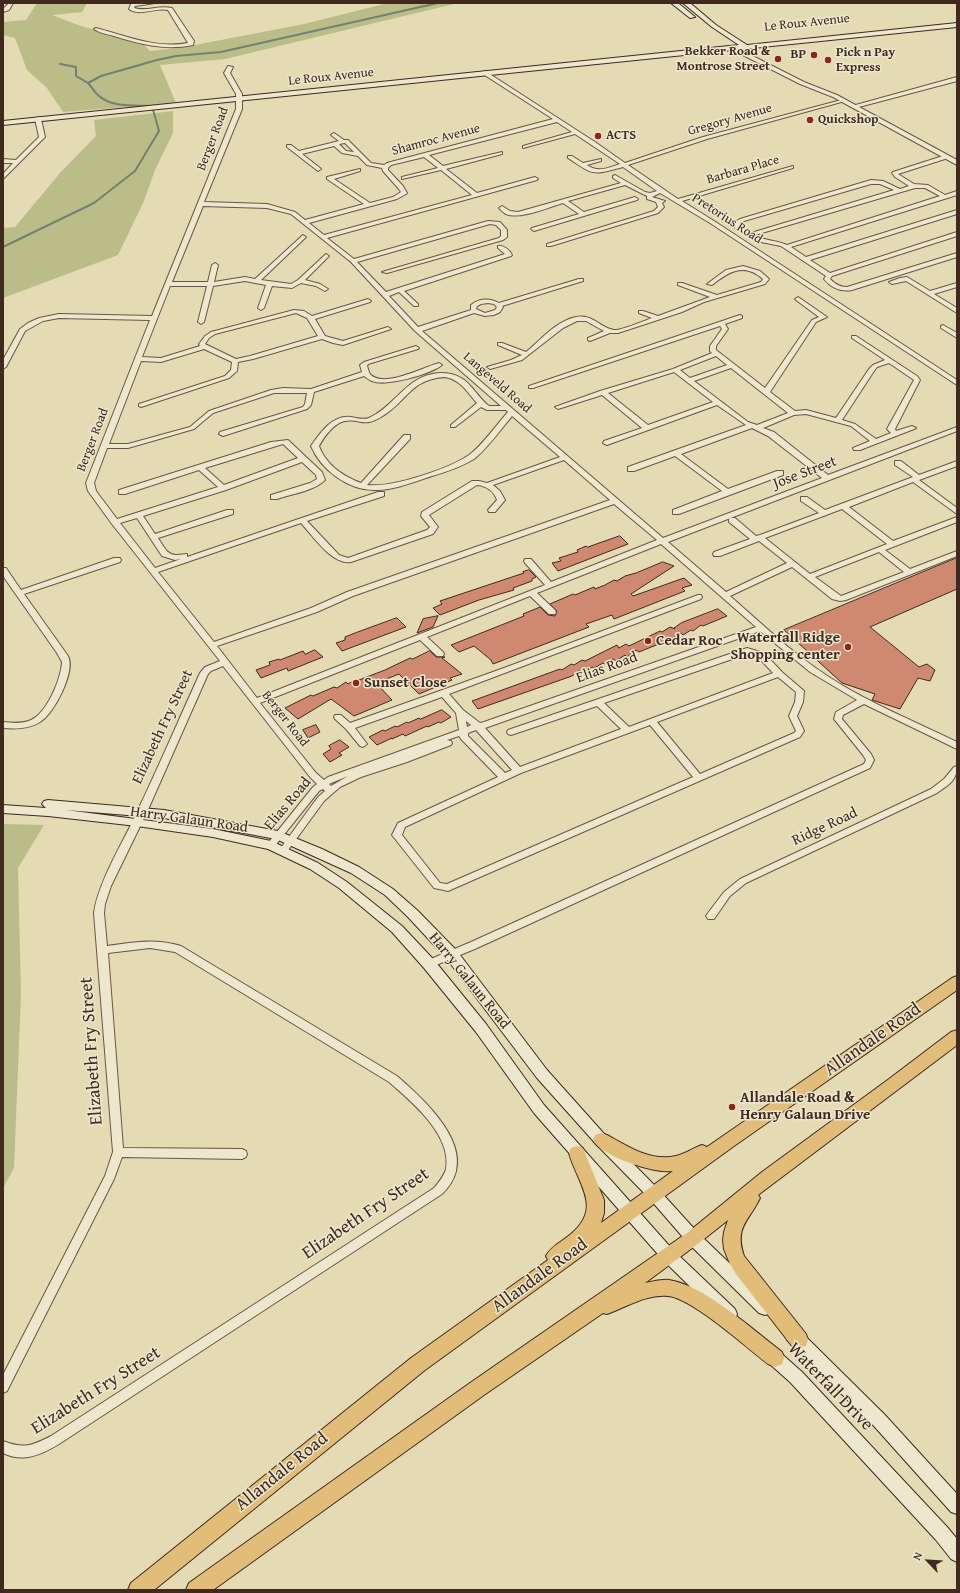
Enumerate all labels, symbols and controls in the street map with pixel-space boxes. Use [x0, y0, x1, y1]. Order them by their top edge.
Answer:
street label: Le Roux Avenue [763, 11, 851, 35]
place label: Bekker Road & Montrose Street [677, 44, 770, 75]
place label: Pick n Pay Express [836, 45, 895, 76]
place label: BP [790, 47, 806, 63]
marker: BP [809, 50, 819, 60]
marker: Bekker Road & Montrose Street [773, 54, 783, 64]
marker: Pick n Pay Express [823, 55, 833, 65]
street label: Le Roux Avenue [287, 65, 375, 89]
street label: Gregory Avenue [686, 101, 774, 139]
street label: Berger Road [194, 105, 232, 173]
place label: Quickshop [818, 112, 878, 128]
marker: Quickshop [805, 115, 815, 125]
street label: Shamroc Avenue [390, 121, 482, 159]
place label: ACTS [606, 128, 636, 144]
marker: ACTS [593, 131, 603, 141]
street label: Barbara Place [705, 152, 781, 188]
street label: Pretorius Road [689, 190, 765, 248]
street label: Langeveld Road [460, 349, 534, 417]
street label: Berger Road [74, 406, 112, 474]
street label: Jose Street [771, 453, 839, 493]
place label: Waterfall Ridge Shopping center [730, 629, 840, 664]
place label: Cedar Roc [656, 632, 723, 650]
marker: Cedar Roc [643, 636, 653, 646]
marker: Waterfall Ridge Shopping center [843, 642, 853, 652]
street label: Elias Road [574, 649, 640, 687]
street label: Elizabeth Fry Street [129, 667, 197, 787]
place label: Sunset Close [364, 674, 447, 692]
marker: Sunset Close [351, 678, 361, 688]
street label: Berger Road [258, 688, 312, 750]
street label: Elias Road [261, 774, 315, 834]
street label: Harry Galaun Road [129, 803, 249, 837]
street label: Ridge Road [789, 804, 861, 850]
street label: Harry Galaun Road [425, 929, 513, 1033]
street label: Elizabeth Fry Street [76, 976, 108, 1126]
street label: Allandale Road [821, 999, 925, 1081]
place label: Allandale Road & Henry Galaun Drive [740, 1089, 870, 1124]
marker: Allandale Road & Henry Galaun Drive [727, 1102, 737, 1112]
street label: Elizabeth Fry Street [298, 1164, 434, 1264]
street label: Allandale Road [488, 1234, 592, 1318]
street label: Waterfall Drive [783, 1338, 877, 1436]
street label: Elizabeth Fry Street [27, 1343, 165, 1439]
street label: Allandale Road [231, 1428, 333, 1516]
north arrow [908, 1541, 948, 1581]
text: N [908, 1549, 926, 1563]

